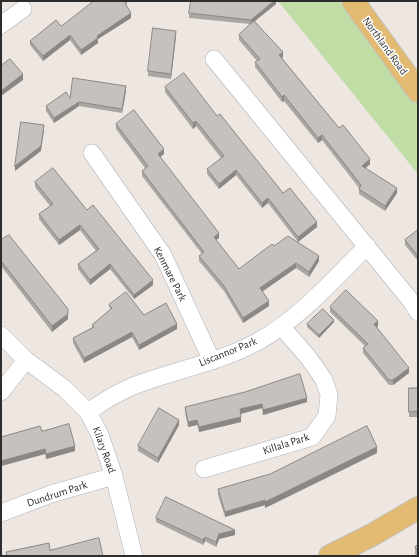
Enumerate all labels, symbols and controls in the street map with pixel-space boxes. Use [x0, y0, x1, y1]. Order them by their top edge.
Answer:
street label: Northland Road [360, 15, 410, 77]
street label: Kenmare Park [151, 244, 189, 304]
street label: Liscannor Park [197, 334, 259, 370]
street label: Kilary Road [90, 425, 118, 475]
street label: Killala Park [261, 430, 311, 458]
street label: Dundrum Park [25, 478, 89, 510]

